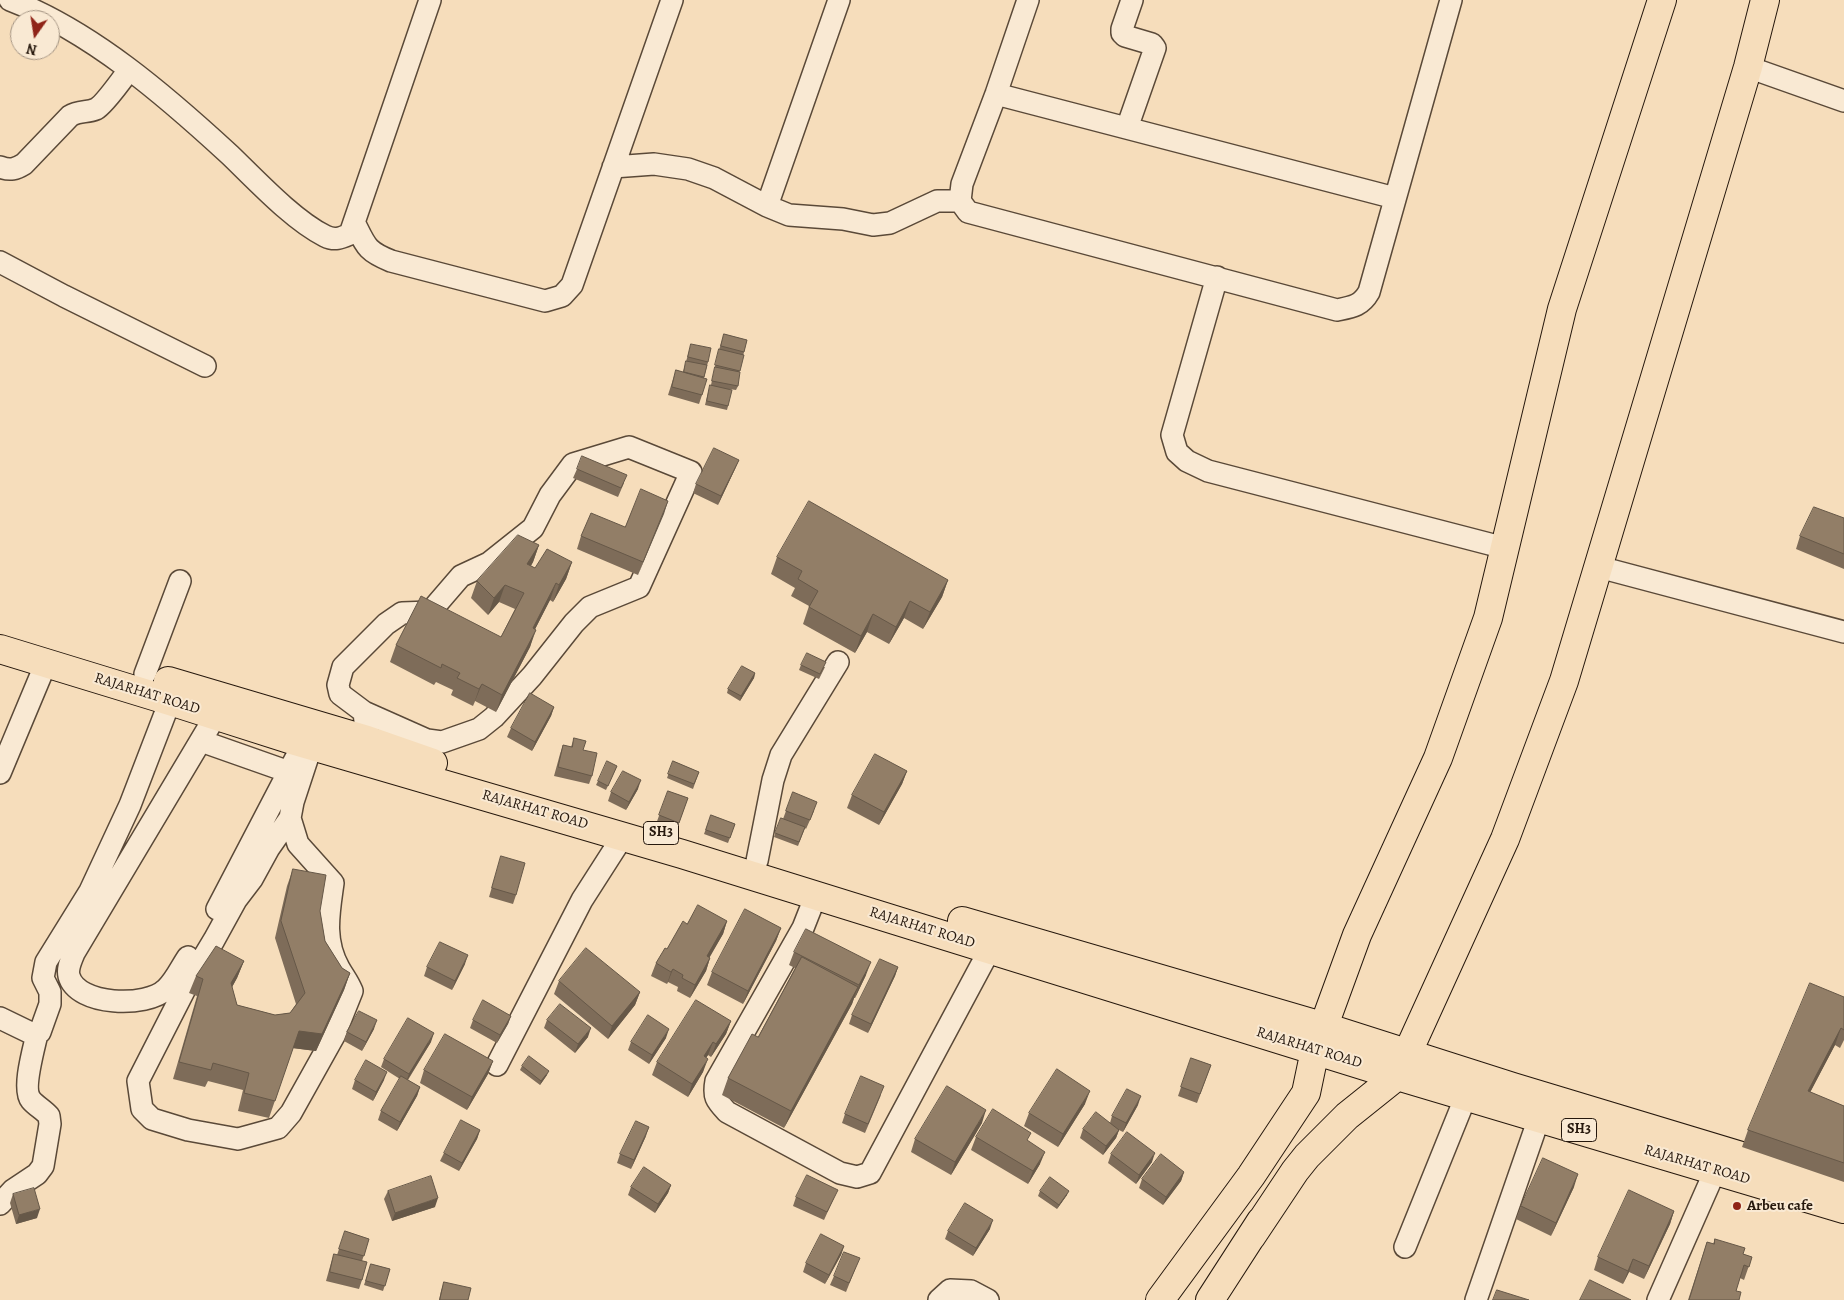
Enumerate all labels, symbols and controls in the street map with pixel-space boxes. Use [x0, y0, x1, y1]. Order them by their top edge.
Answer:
north arrow [10, 10, 60, 60]
text: N [25, 39, 39, 60]
street label: RAJARHAT ROAD [92, 669, 202, 719]
street label: RAJARHAT ROAD [480, 786, 590, 834]
road number: SH3 [644, 821, 678, 844]
street label: RAJARHAT ROAD [867, 903, 977, 953]
street label: RAJARHAT ROAD [1254, 1023, 1364, 1073]
road number: SH3 [1562, 1118, 1596, 1142]
street label: RAJARHAT ROAD [1642, 1141, 1752, 1189]
place label: Arbeu cafe [1747, 1197, 1813, 1215]
marker: Arbeu cafe [1731, 1200, 1743, 1212]

